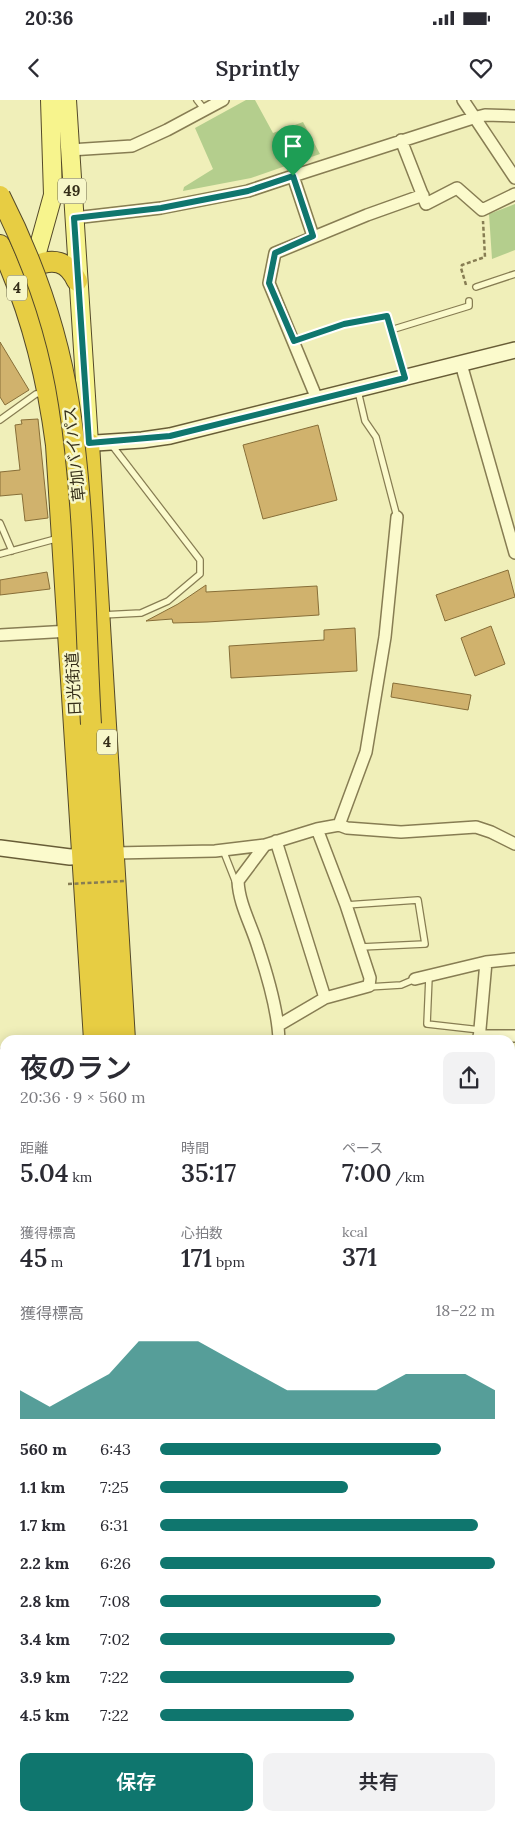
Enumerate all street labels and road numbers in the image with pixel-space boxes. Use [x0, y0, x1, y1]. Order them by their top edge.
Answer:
road number: 49 [58, 178, 86, 204]
road number: 4 [7, 276, 27, 300]
street label: 草加バイパス [59, 405, 89, 503]
street label: 日光街道 [61, 652, 85, 716]
road number: 4 [97, 730, 117, 754]

